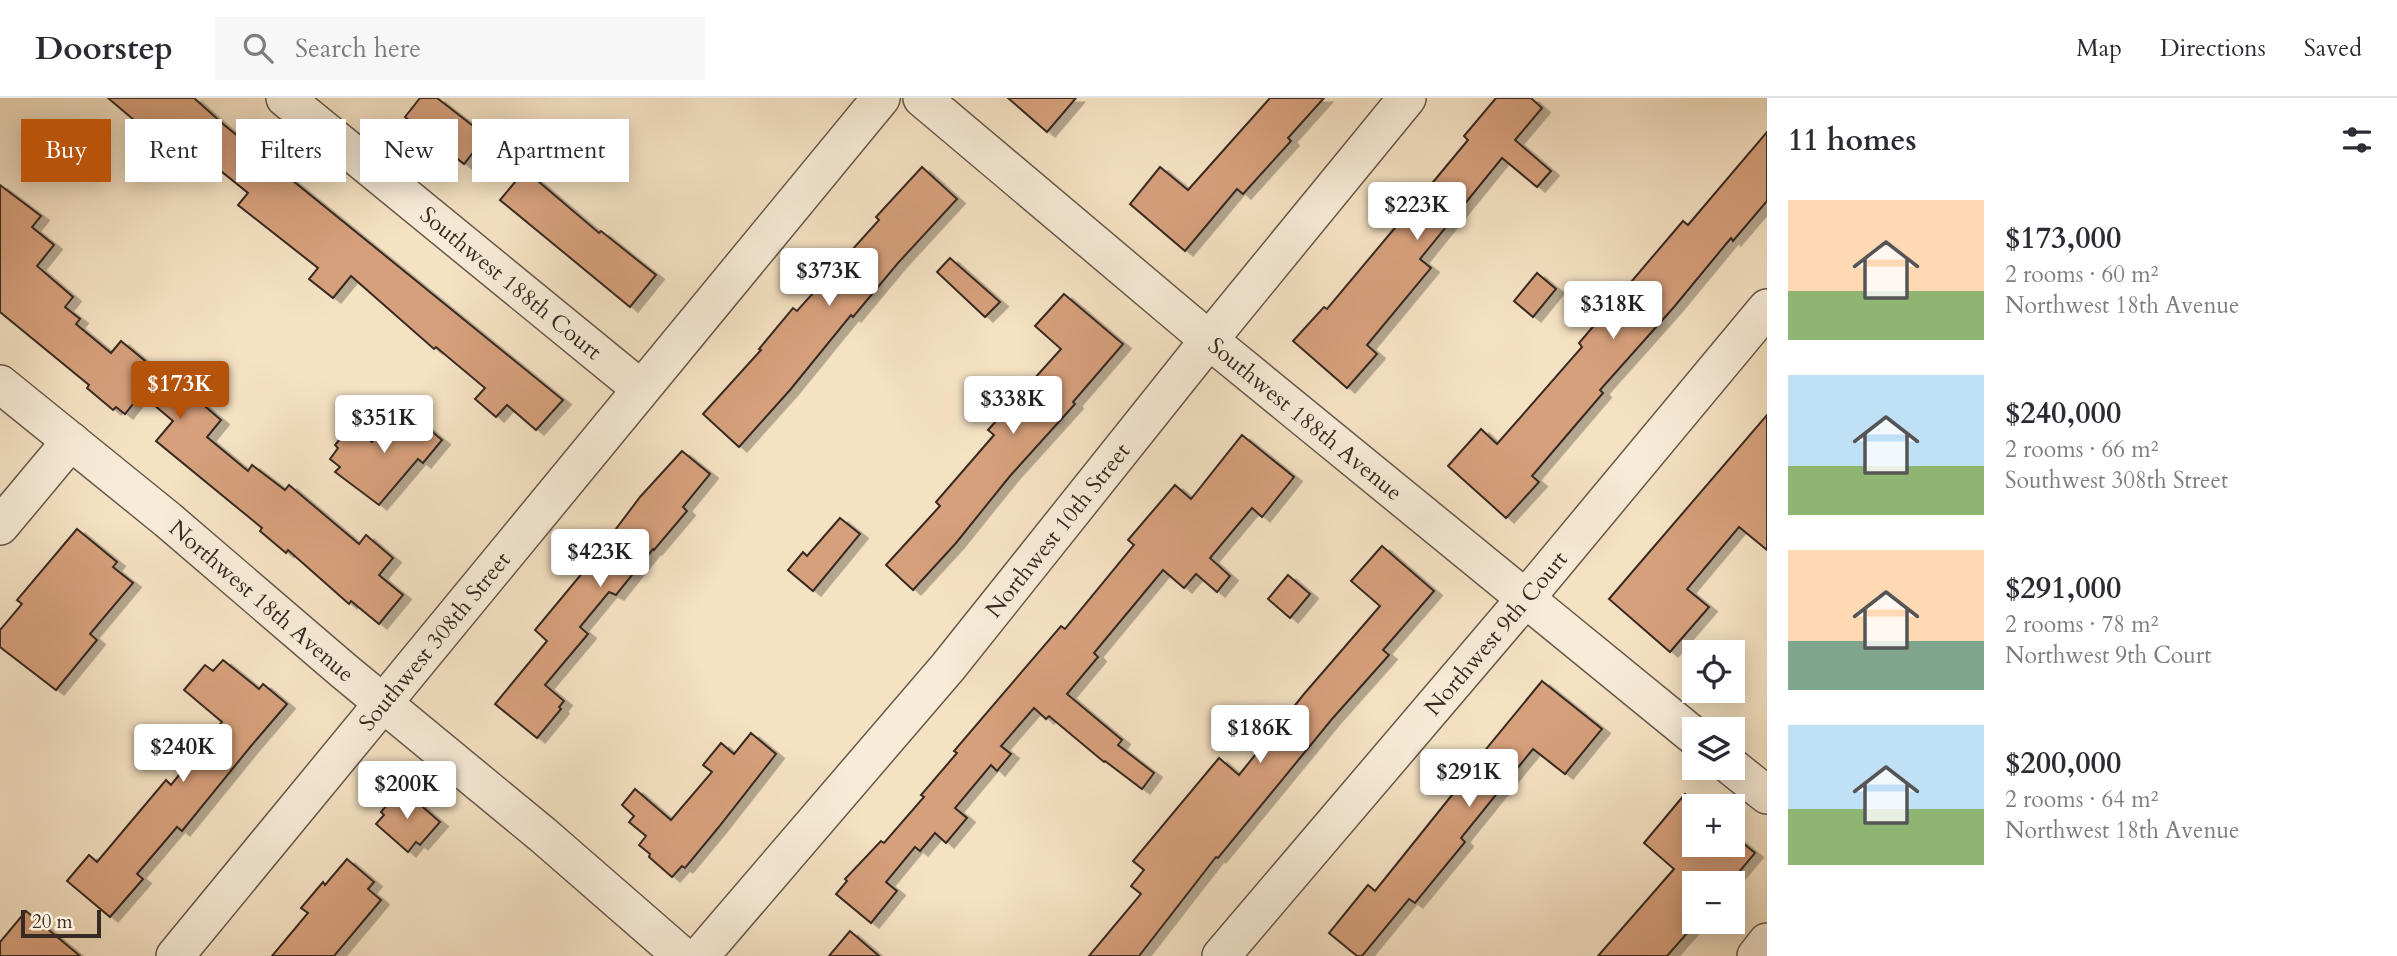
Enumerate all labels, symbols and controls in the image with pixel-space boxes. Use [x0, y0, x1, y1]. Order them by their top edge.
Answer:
search box [215, 17, 705, 80]
text: Doorstep [35, 26, 173, 71]
icon: search [239, 29, 277, 67]
text: Search here [295, 31, 421, 66]
text: Map [2076, 32, 2122, 65]
text: Directions [2160, 32, 2266, 65]
text: Saved [2304, 32, 2362, 65]
chip: Buy [21, 119, 111, 182]
chip: Rent [125, 119, 222, 182]
chip: Filters [236, 119, 346, 182]
chip: New [360, 119, 458, 182]
chip: Apartment [472, 119, 629, 182]
text: 11 homes [1788, 120, 1917, 161]
icon: filters [2338, 121, 2376, 159]
pin: $223K [1368, 183, 1466, 242]
text: $223K [1384, 189, 1450, 220]
street label: Southwest 188th Court [413, 200, 608, 367]
text: $173,000 [2005, 218, 2121, 259]
icon: home [1844, 228, 1928, 312]
pin: $373K [780, 248, 878, 308]
text: $373K [796, 255, 862, 286]
text: 2 rooms · 60 m² [2005, 259, 2158, 290]
pin: $318K [1564, 282, 1662, 341]
text: $318K [1580, 288, 1646, 319]
text: Northwest 18th Avenue [2005, 290, 2240, 321]
street label: Southwest 188th Avenue [1201, 330, 1409, 508]
pin: $173K [131, 362, 229, 421]
text: $173K [147, 368, 213, 399]
pin: $338K [964, 376, 1062, 436]
text: $338K [980, 383, 1046, 414]
text: $240,000 [2005, 393, 2121, 434]
pin: $351K [335, 396, 433, 455]
text: $351K [351, 402, 417, 433]
icon: home [1844, 403, 1928, 487]
text: 2 rooms · 66 m² [2005, 434, 2158, 465]
street label: Northwest 10th Street [978, 437, 1137, 624]
text: Southwest 308th Street [2005, 465, 2228, 496]
street label: Northwest 18th Avenue [163, 513, 361, 689]
pin: $423K [551, 530, 649, 589]
text: $423K [567, 536, 633, 567]
street label: Northwest 9th Court [1417, 544, 1575, 722]
street label: Southwest 308th Street [352, 545, 518, 737]
text: $291,000 [2005, 568, 2121, 609]
icon: home [1844, 578, 1928, 662]
text: 2 rooms · 78 m² [2005, 609, 2158, 640]
map controls [1682, 640, 1745, 934]
button: locate [1682, 640, 1745, 703]
text: Northwest 9th Court [2005, 640, 2212, 671]
pin: $186K [1211, 706, 1309, 765]
text: $186K [1227, 712, 1293, 743]
button: layers [1682, 717, 1745, 780]
pin: $240K [134, 724, 232, 784]
text: $240K [150, 731, 216, 762]
text: $200,000 [2005, 743, 2121, 784]
pin: $291K [1420, 750, 1518, 809]
icon: home [1844, 753, 1928, 837]
text: $291K [1436, 756, 1502, 787]
pin: $200K [358, 762, 456, 821]
text: $200K [374, 768, 440, 799]
text: 2 rooms · 64 m² [2005, 784, 2158, 815]
button: + [1682, 794, 1745, 857]
text: Northwest 18th Avenue [2005, 815, 2240, 846]
button: − [1682, 871, 1745, 934]
scale bar [21, 907, 102, 939]
text: 20 m [32, 909, 73, 935]

